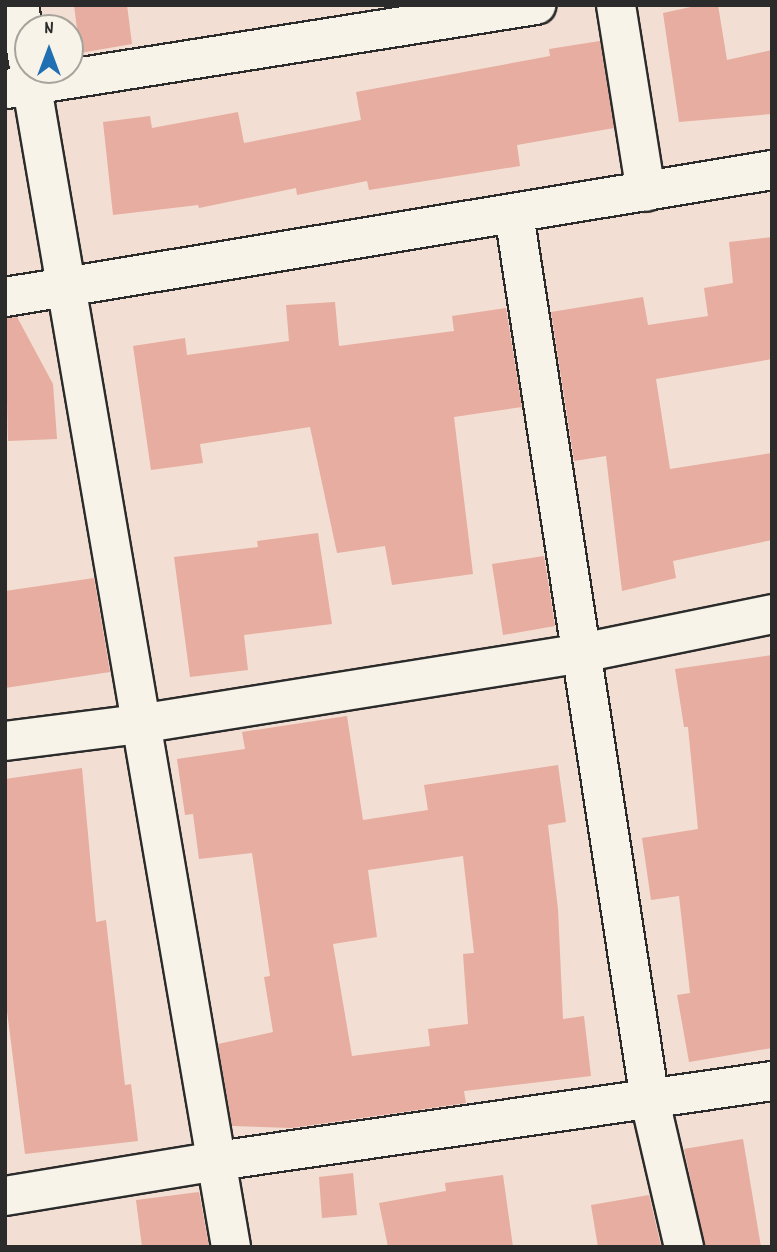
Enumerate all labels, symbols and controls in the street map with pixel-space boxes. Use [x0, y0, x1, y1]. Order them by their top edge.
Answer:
north arrow [14, 14, 84, 84]
text: N [44, 16, 54, 43]

